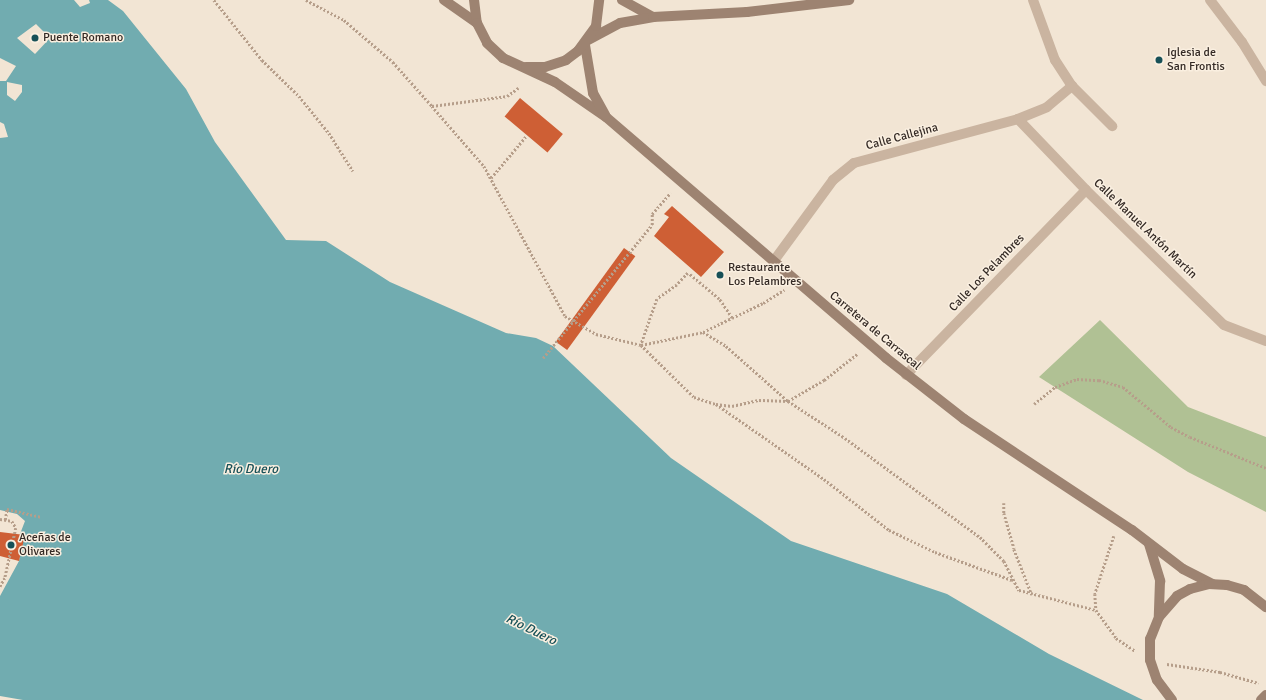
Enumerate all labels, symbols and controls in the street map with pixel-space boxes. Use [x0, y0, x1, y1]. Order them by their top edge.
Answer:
place label: Puente Romano [43, 31, 123, 45]
marker: Puente Romano [30, 33, 40, 43]
place label: Iglesia de San Frontis [1167, 46, 1225, 74]
marker: Iglesia de San Frontis [1154, 55, 1164, 65]
street label: Calle Callejina [864, 120, 940, 154]
street label: Calle Manuel Antón Martín [1090, 176, 1200, 282]
street label: Calle Los Pelambres [946, 231, 1028, 315]
place label: Restaurante Los Pelambres [728, 261, 802, 289]
marker: Restaurante Los Pelambres [715, 270, 725, 280]
street label: Carretera de Carrascal [826, 289, 924, 373]
water label: Río Duero [224, 461, 278, 477]
place label: Aceñas de Olivares [19, 531, 71, 559]
marker: Aceñas de Olivares [6, 540, 16, 550]
water label: Río Duero [503, 611, 559, 649]

